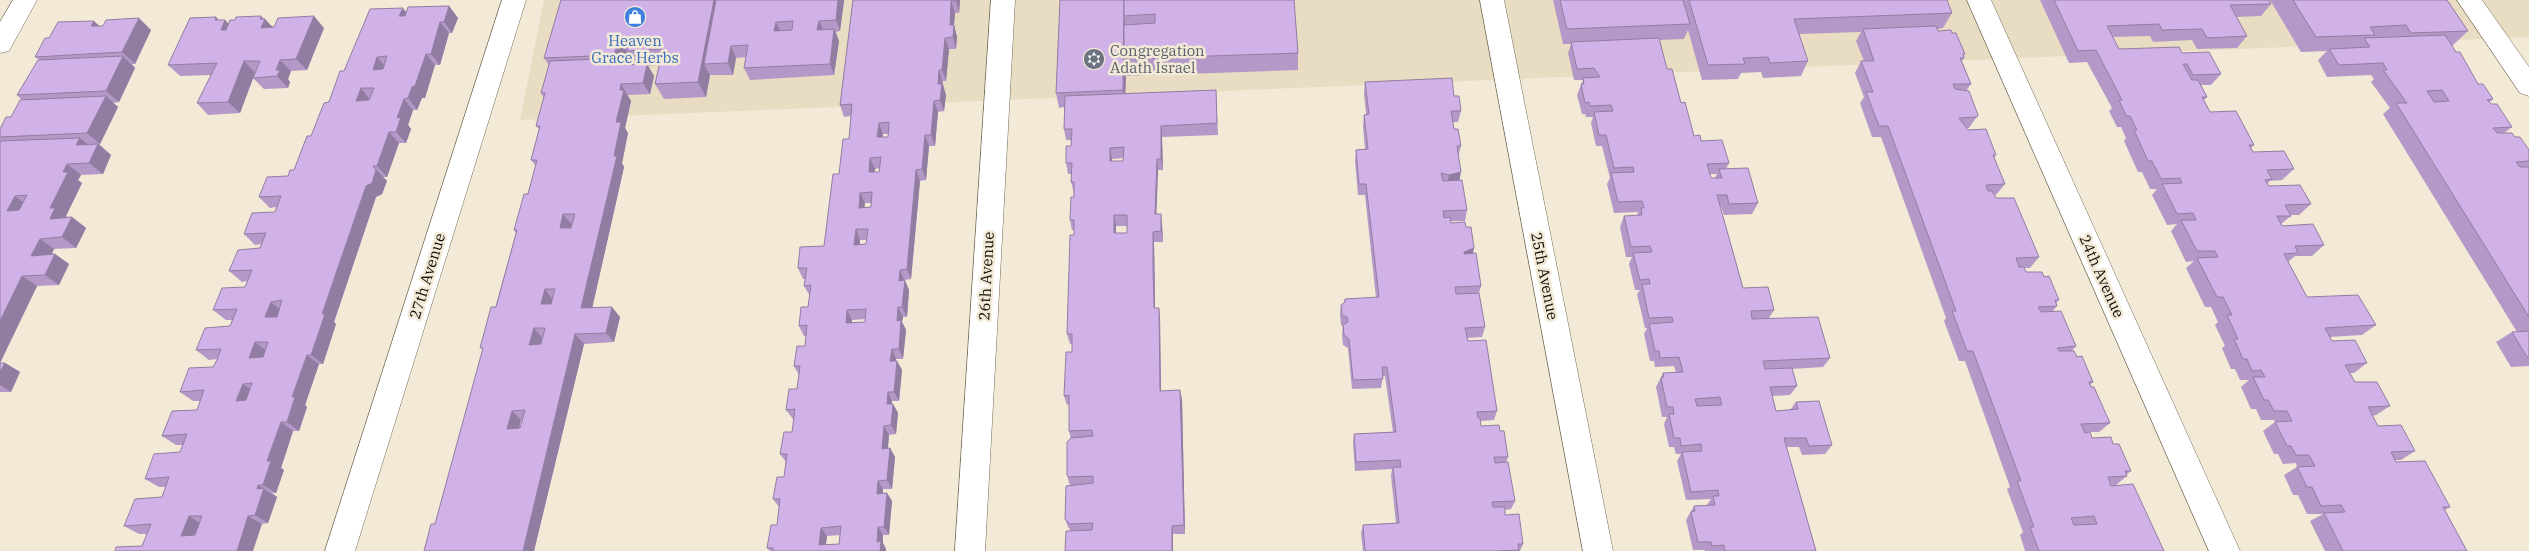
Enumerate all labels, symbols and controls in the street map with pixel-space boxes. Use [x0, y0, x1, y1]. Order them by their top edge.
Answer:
shop icon: Heaven Grace Herbs [623, 5, 647, 29]
place label: Heaven Grace Herbs [591, 31, 679, 67]
place label: Congregation Adath Israel [1110, 41, 1205, 77]
synagogue icon: Congregation Adath Israel [1082, 47, 1106, 71]
street label: 27th Avenue [405, 231, 449, 321]
street label: 26th Avenue [974, 231, 998, 321]
street label: 25th Avenue [1527, 231, 1563, 321]
street label: 24th Avenue [2075, 232, 2129, 320]

